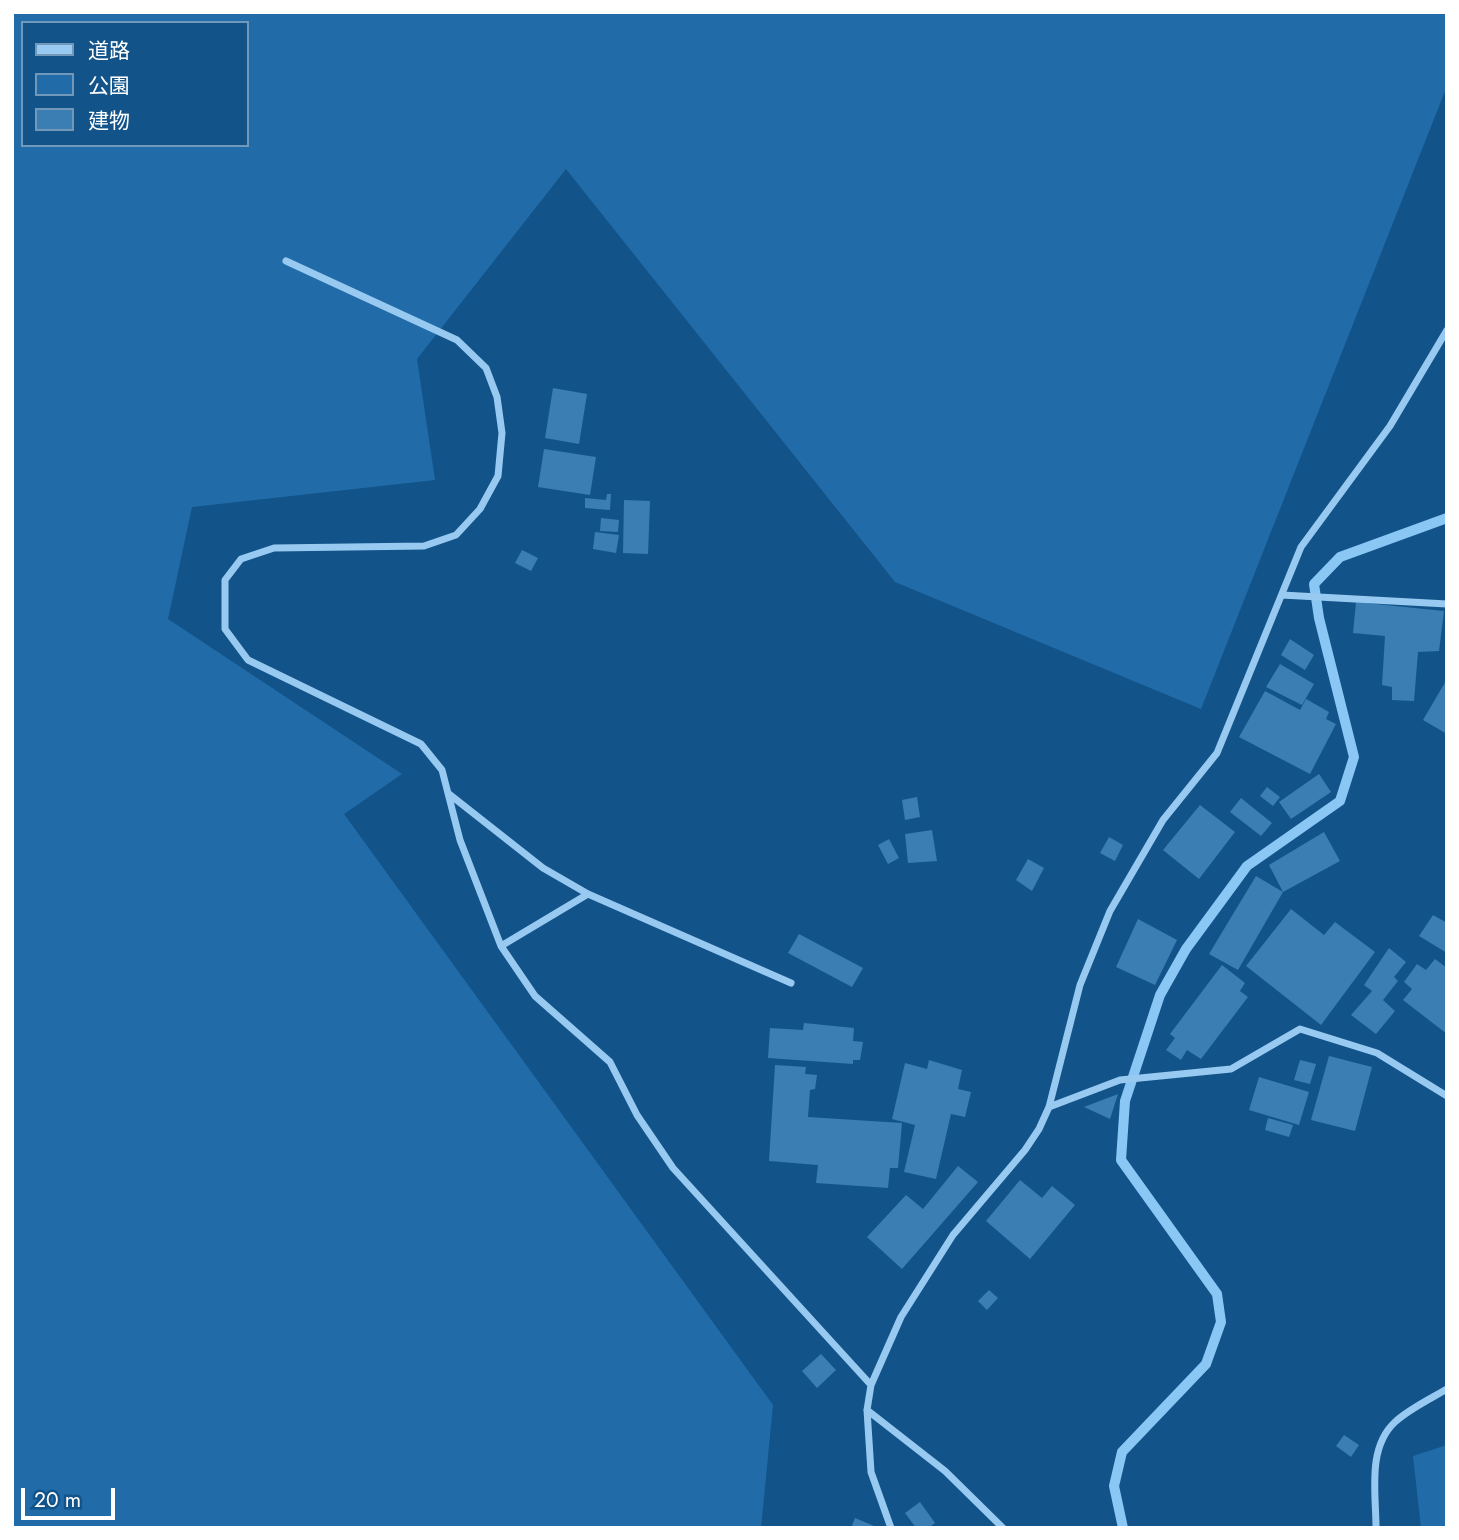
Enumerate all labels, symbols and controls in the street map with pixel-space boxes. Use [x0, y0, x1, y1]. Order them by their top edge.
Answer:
legend [21, 21, 248, 147]
text: 道路 [88, 36, 130, 66]
text: 公園 [88, 71, 130, 101]
text: 建物 [88, 106, 130, 136]
scale bar [24, 1474, 119, 1518]
text: 20 m [34, 1485, 81, 1515]

